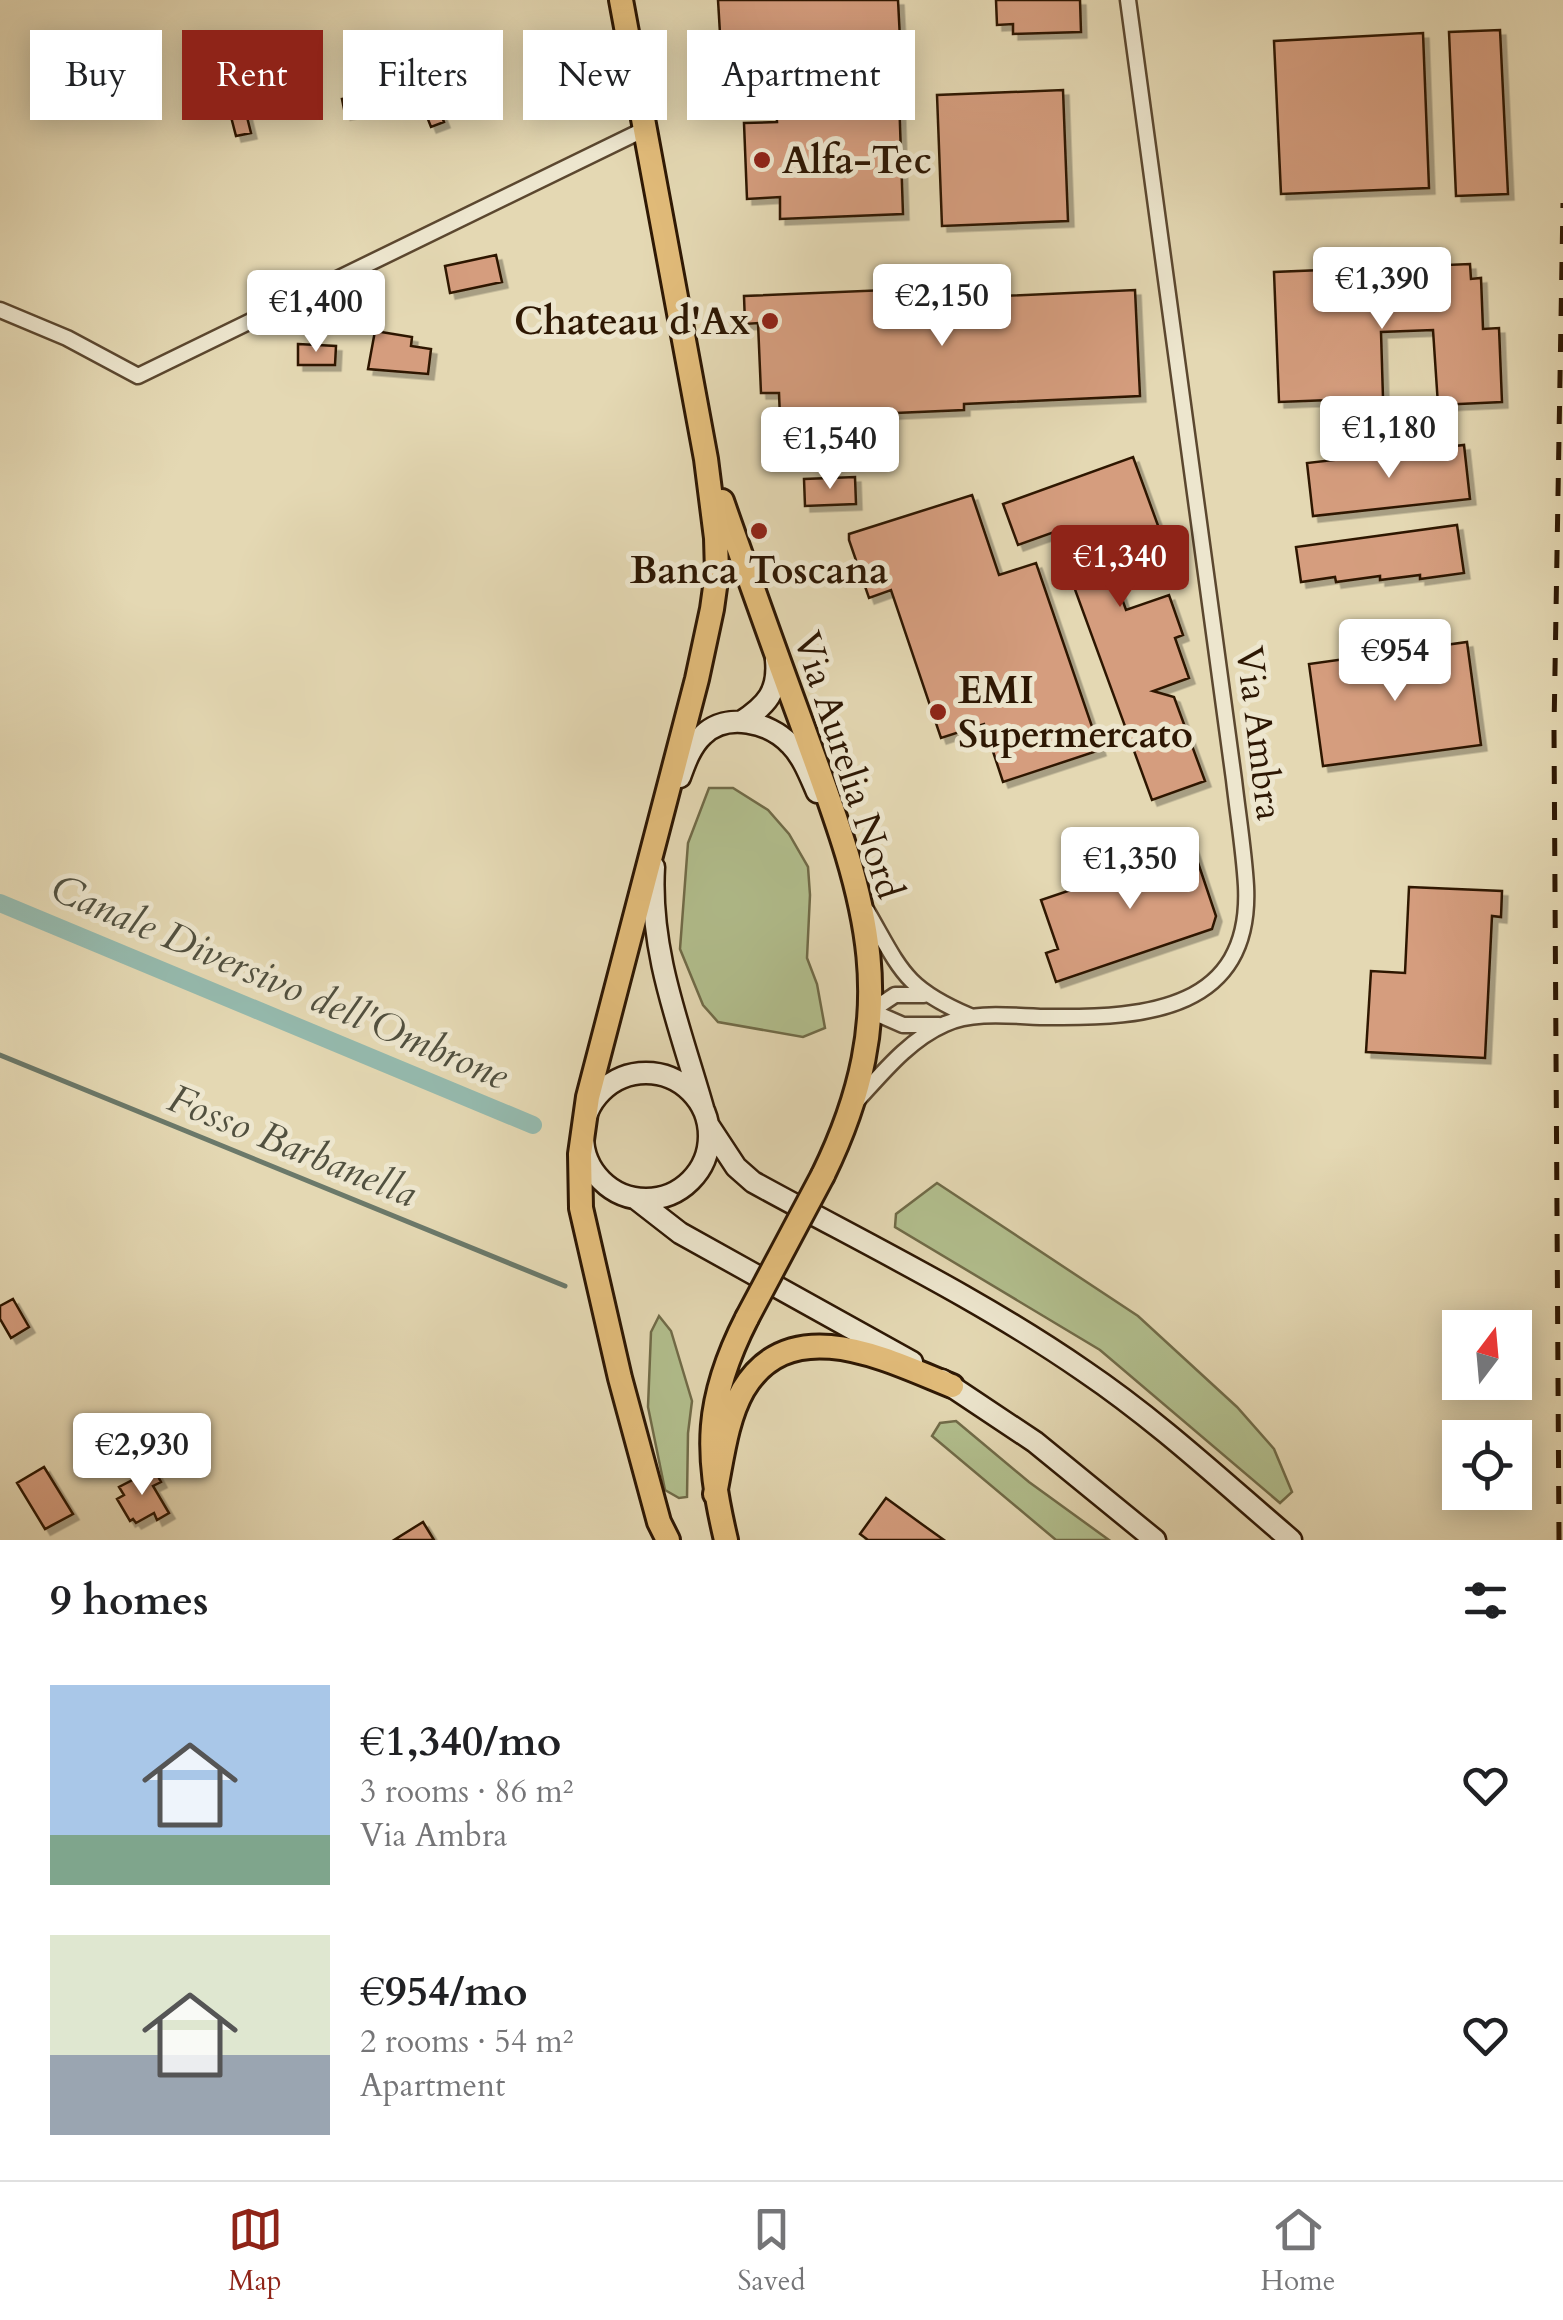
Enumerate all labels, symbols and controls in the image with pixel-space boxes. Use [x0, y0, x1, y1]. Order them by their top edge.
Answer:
chip: Buy [30, 30, 162, 120]
chip: Rent [182, 30, 323, 120]
chip: Filters [343, 30, 503, 120]
chip: New [523, 30, 667, 120]
chip: Apartment [687, 30, 915, 120]
place label: Alfa-Tec [782, 135, 932, 187]
marker: Alfa-Tec [751, 149, 773, 171]
pin: €1,390 [1301, 247, 1463, 332]
text: €1,390 [1335, 257, 1429, 301]
pin: €2,150 [861, 264, 1023, 349]
pin: €1,400 [235, 270, 397, 355]
text: €2,150 [895, 274, 989, 318]
text: €1,400 [269, 280, 363, 324]
place label: Chateau d'Ax [514, 296, 750, 348]
marker: Chateau d'Ax [759, 310, 781, 332]
pin: €1,180 [1308, 396, 1470, 481]
text: €1,180 [1342, 406, 1436, 450]
pin: €1,540 [749, 407, 911, 492]
text: €1,540 [783, 417, 877, 461]
marker: Banca Toscana [748, 520, 770, 542]
pin: €1,340 [1039, 525, 1201, 610]
text: €1,340 [1073, 535, 1167, 579]
place label: Banca Toscana [630, 545, 888, 597]
pin: €954 [1336, 619, 1454, 704]
street label: Via Aurelia Nord [780, 625, 916, 906]
text: €954 [1361, 629, 1429, 673]
street label: Via Ambra [1223, 643, 1295, 823]
place label: EMI Supermercato [958, 665, 1193, 761]
marker: EMI Supermercato [927, 701, 949, 723]
pin: €1,350 [1049, 827, 1211, 912]
text: €1,350 [1083, 837, 1177, 881]
water label: Canale Diversivo dell'Ombrone [42, 861, 517, 1104]
water label: Fosso Barbanella [160, 1072, 425, 1221]
north arrow [1442, 1310, 1532, 1400]
map controls [1442, 1310, 1532, 1510]
pin: €2,930 [61, 1413, 223, 1498]
button: locate [1442, 1420, 1532, 1510]
text: €2,930 [95, 1423, 189, 1467]
text: 9 homes [50, 1572, 208, 1629]
icon: filters [1458, 1573, 1513, 1628]
text: €1,340/mo [360, 1713, 561, 1770]
icon: home [130, 1725, 250, 1845]
icon: heart [1458, 1758, 1513, 1813]
text: 3 rooms · 86 m² [360, 1770, 573, 1814]
text: Via Ambra [360, 1814, 507, 1858]
text: €954/mo [360, 1963, 528, 2020]
icon: home [130, 1975, 250, 2095]
icon: heart [1458, 2008, 1513, 2063]
text: 2 rooms · 54 m² [360, 2020, 573, 2064]
text: Apartment [360, 2064, 505, 2108]
tab: Map [228, 2202, 283, 2300]
tab: Saved [738, 2202, 805, 2300]
tab: Home [1261, 2202, 1335, 2300]

